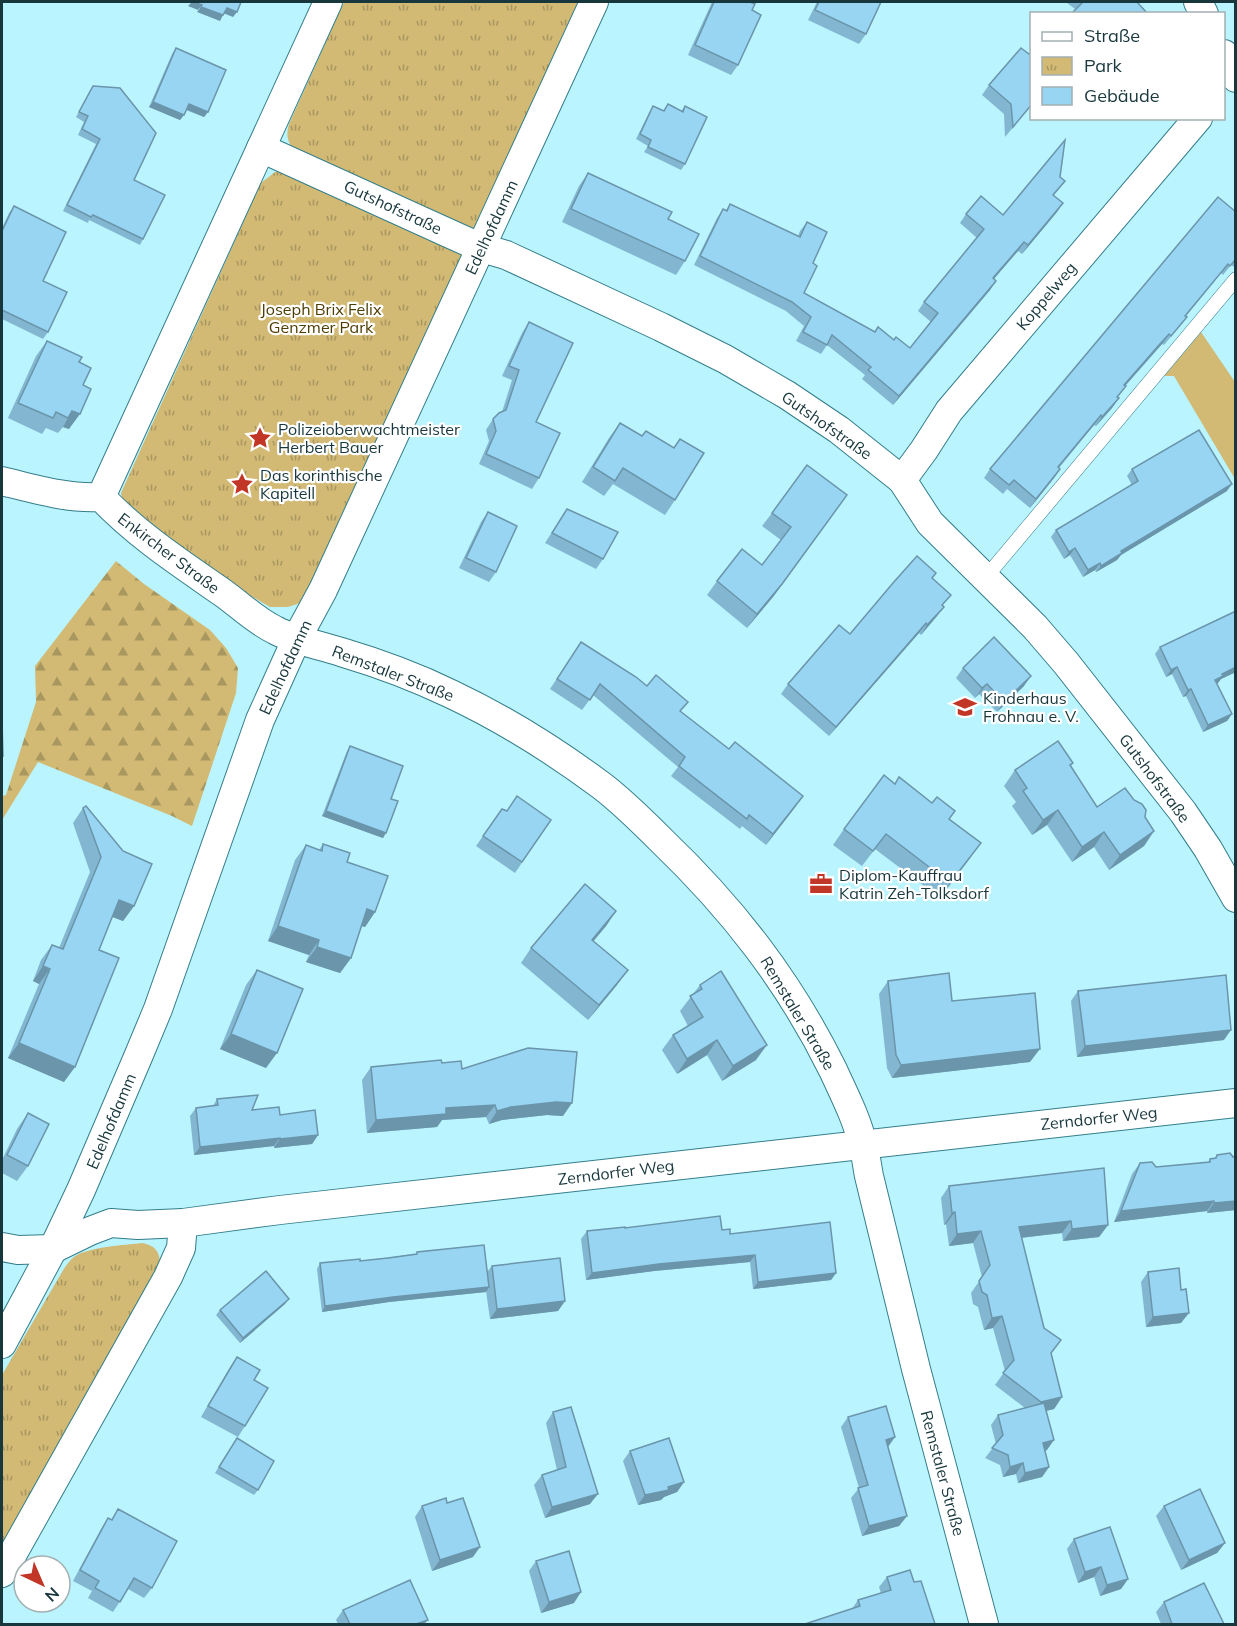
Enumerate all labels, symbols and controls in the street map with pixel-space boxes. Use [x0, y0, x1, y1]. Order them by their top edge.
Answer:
legend [1030, 12, 1225, 120]
text: Straße [1084, 24, 1140, 47]
text: Park [1084, 54, 1123, 77]
text: Gebäude [1084, 84, 1160, 107]
street label: Gutshofstraße [341, 176, 445, 238]
street label: Edelhofdamm [460, 176, 522, 278]
street label: Koppelweg [1012, 258, 1080, 334]
park label: Joseph Brix Felix Genzmer Park [261, 299, 382, 337]
street label: Gutshofstraße [778, 386, 876, 464]
place label: Polizeioberwachtmeister Herbert Bauer [278, 419, 460, 457]
place icon: Polizeioberwachtmeister Herbert Bauer [247, 425, 273, 451]
place label: Das korinthische Kapitell [260, 465, 383, 503]
place icon: Das korinthische Kapitell [229, 471, 255, 497]
street label: Enkircher Straße [114, 508, 224, 598]
street label: Edelhofdamm [254, 616, 316, 718]
street label: Remstaler Straße [329, 641, 457, 705]
place label: Kinderhaus Frohnau e. V. [983, 688, 1079, 726]
school or university icon: Kinderhaus Frohnau e. V. [952, 694, 978, 720]
street label: Gutshofstraße [1115, 730, 1195, 826]
place label: Diplom-Kauffrau Katrin Zeh-Tolksdorf [839, 865, 989, 903]
office icon: Diplom-Kauffrau Katrin Zeh-Tolksdorf [808, 871, 834, 897]
street label: Remstaler Straße [756, 953, 840, 1073]
street label: Edelhofdamm [82, 1070, 140, 1172]
street label: Zerndorfer Weg [1040, 1102, 1158, 1134]
street label: Zerndorfer Weg [557, 1155, 675, 1189]
street label: Remstaler Straße [917, 1408, 969, 1538]
north arrow [12, 1554, 72, 1614]
text: N [41, 1583, 64, 1606]

